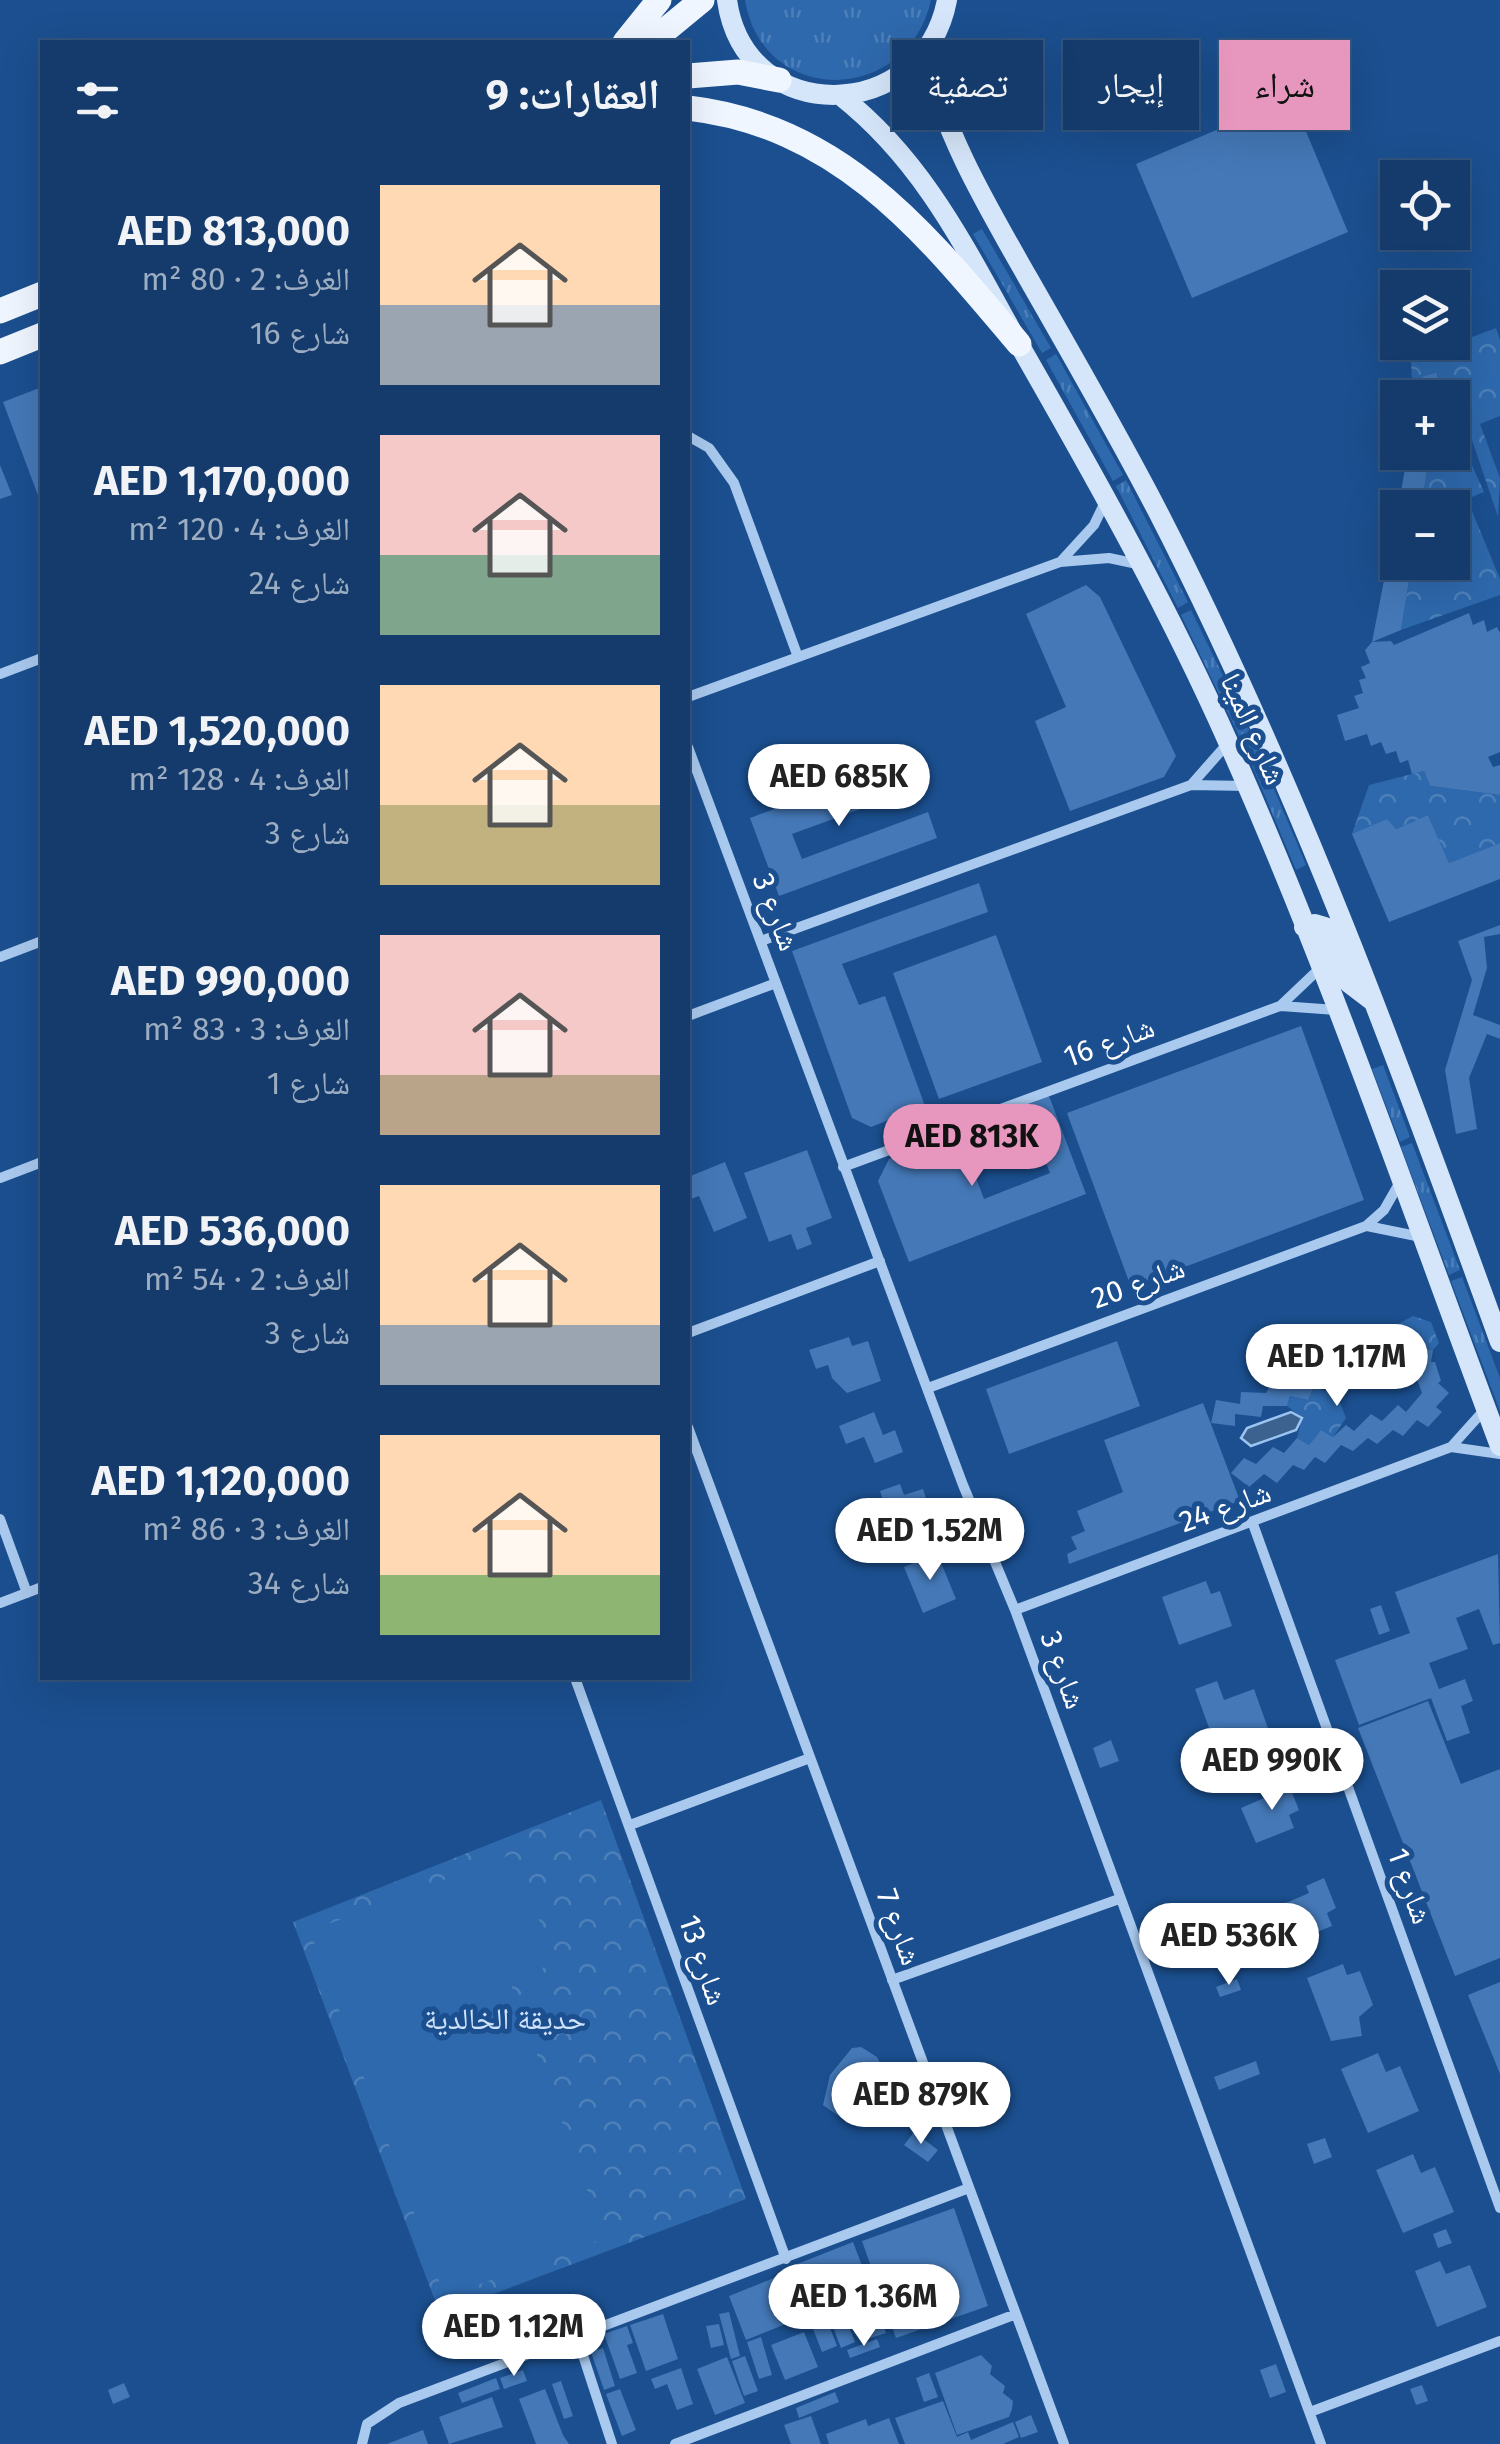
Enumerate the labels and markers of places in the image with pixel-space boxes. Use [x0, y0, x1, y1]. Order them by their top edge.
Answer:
pin: AED 685K [736, 744, 942, 829]
pin: AED 813K [869, 1104, 1075, 1189]
pin: AED 1.17M [1223, 1324, 1451, 1409]
pin: AED 1.52M [816, 1498, 1044, 1583]
pin: AED 990K [1169, 1728, 1375, 1813]
pin: AED 536K [1126, 1903, 1332, 1988]
pin: AED 879K [818, 2062, 1024, 2147]
pin: AED 1.36M [750, 2264, 978, 2349]
pin: AED 1.12M [400, 2294, 628, 2379]

